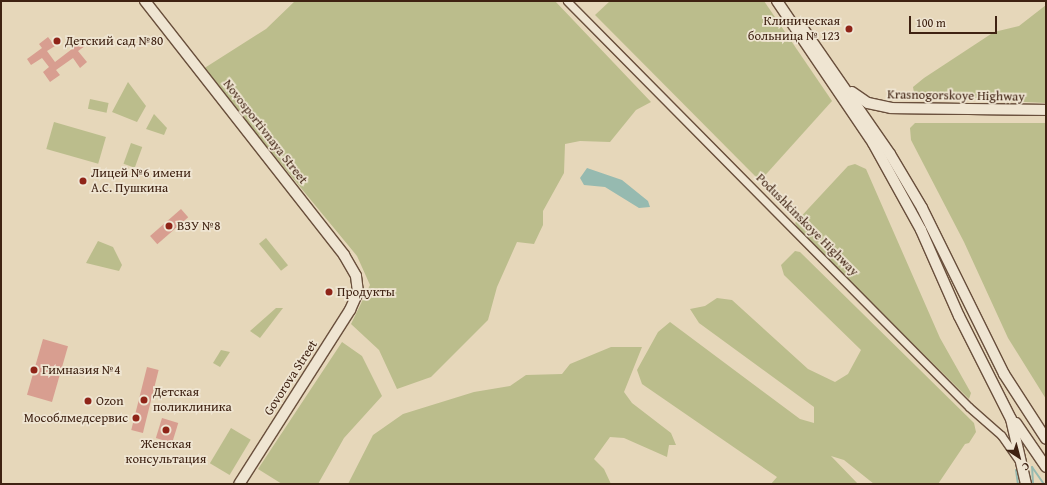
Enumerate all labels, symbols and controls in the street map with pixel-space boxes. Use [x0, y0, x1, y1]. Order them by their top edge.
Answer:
scale bar [911, 8, 999, 34]
place label: Клиническая больница № 123 [748, 14, 840, 45]
text: 100 m [916, 14, 946, 31]
marker: Клиническая больница № 123 [843, 23, 855, 35]
place label: Детский сад №80 [65, 33, 163, 49]
marker: Детский сад №80 [52, 36, 62, 46]
street label: Novosportivnaya Street [219, 77, 311, 187]
street label: Krasnogorskoye Highway [887, 87, 1025, 105]
place label: Лицей №6 имени А.С. Пушкина [91, 166, 191, 197]
street label: Podushkinskoye Highway [752, 170, 862, 280]
marker: Лицей №6 имени А.С. Пушкина [78, 176, 88, 186]
place label: ВЗУ №8 [177, 218, 220, 234]
marker: ВЗУ №8 [164, 221, 174, 231]
place label: Продукты [337, 284, 395, 300]
marker: Продукты [324, 287, 334, 297]
street label: Govorova Street [261, 337, 321, 419]
place label: Гимназия №4 [42, 362, 120, 378]
marker: Гимназия №4 [29, 365, 39, 375]
place label: Детская поликлиника [153, 385, 232, 416]
place label: Ozon [96, 393, 124, 409]
marker: Детская поликлиника [138, 394, 150, 406]
marker: Ozon [83, 396, 93, 406]
place label: Мособлмедсервис [24, 410, 128, 426]
marker: Мособлмедсервис [131, 413, 141, 423]
marker: Женская консультация [160, 424, 172, 436]
place label: Женская консультация [126, 437, 206, 468]
north arrow [999, 437, 1039, 477]
text: С [1019, 458, 1033, 475]

